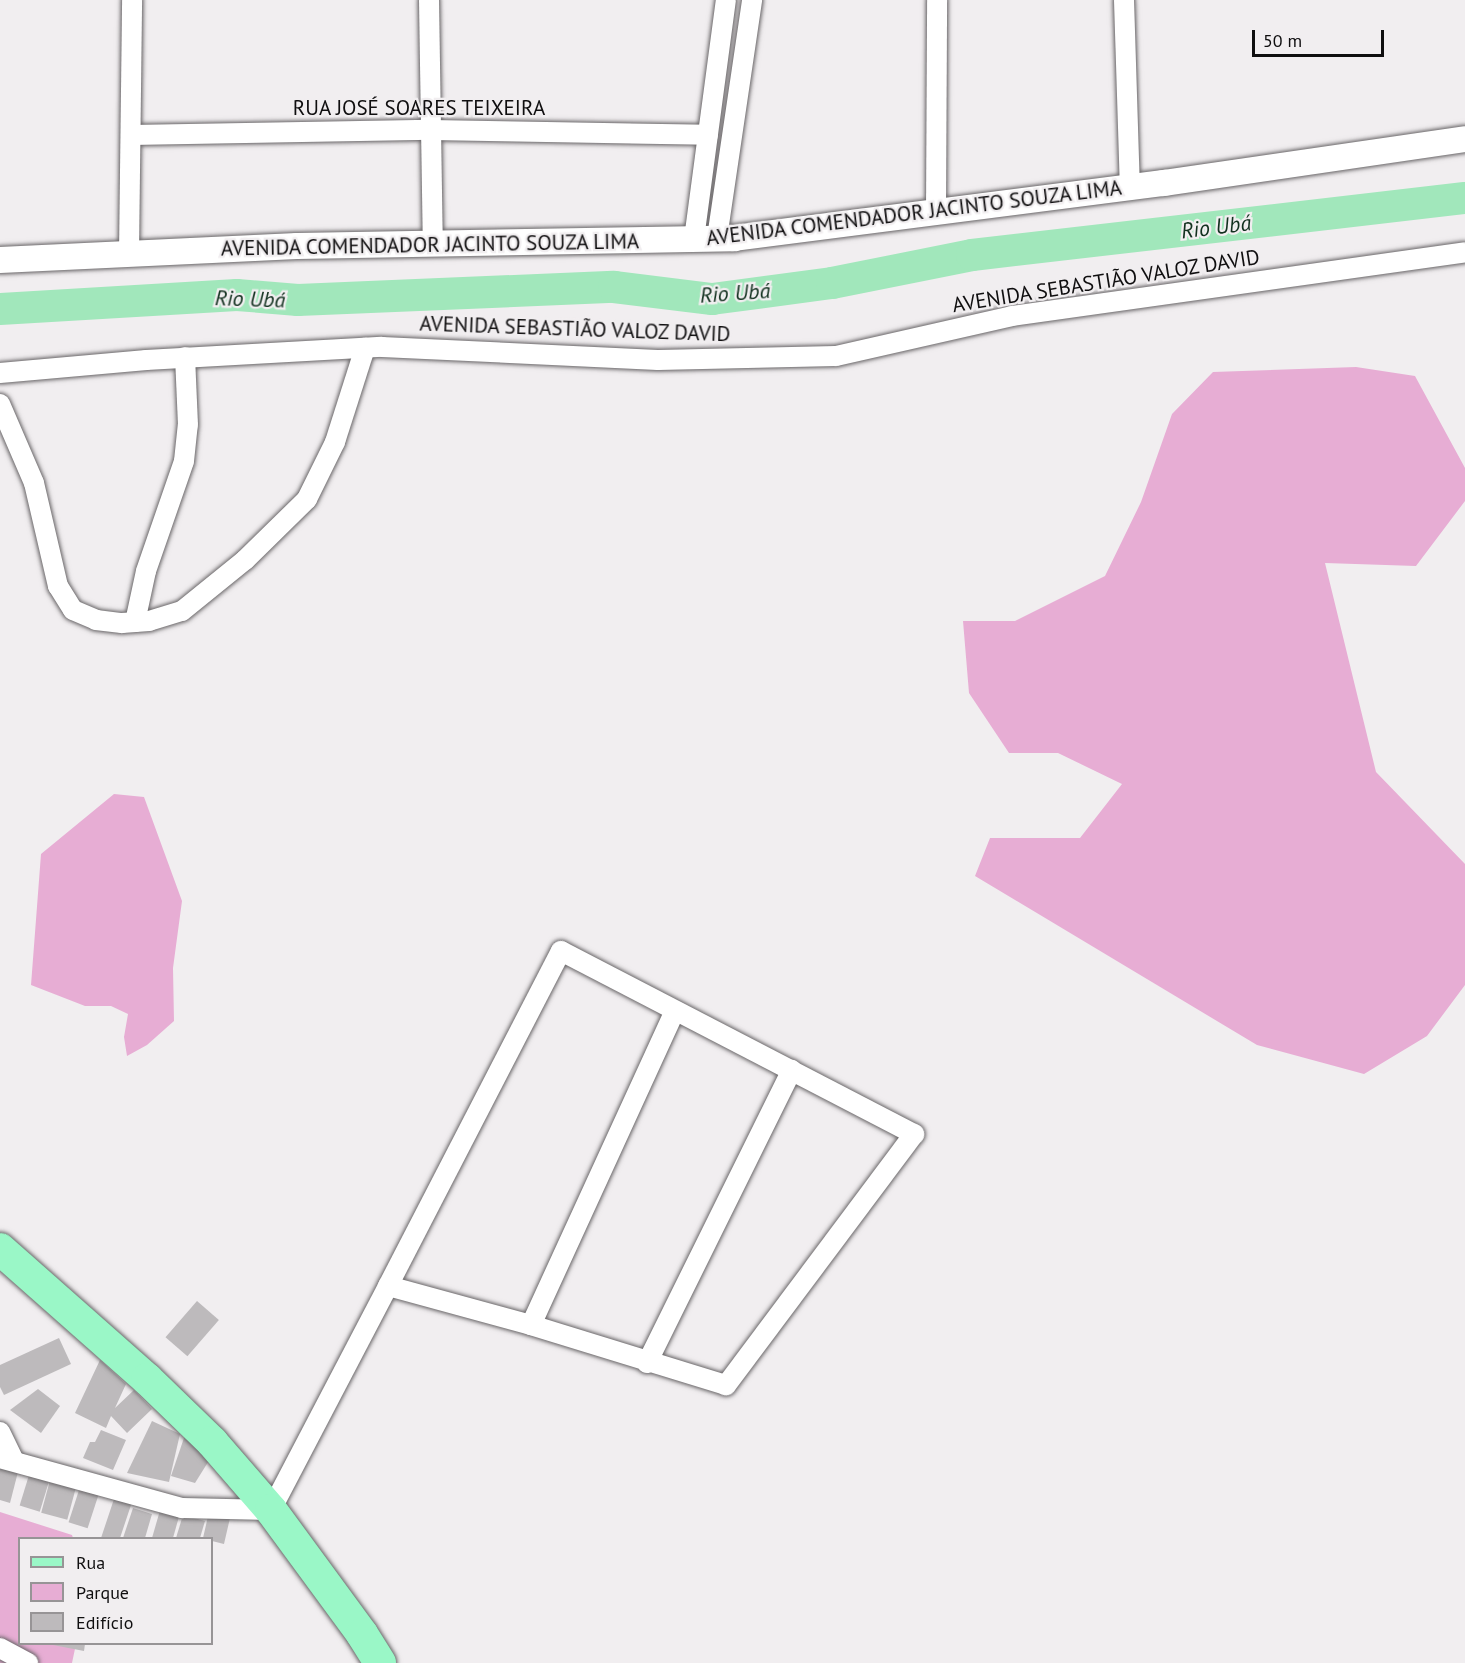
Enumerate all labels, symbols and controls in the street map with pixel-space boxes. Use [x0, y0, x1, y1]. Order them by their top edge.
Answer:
scale bar [1255, 18, 1387, 56]
text: 50 m [1263, 29, 1302, 52]
street label: RUA JOSÉ SOARES TEIXEIRA [292, 95, 546, 121]
street label: AVENIDA COMENDADOR JACINTO SOUZA LIMA [704, 175, 1124, 251]
water label: Rio Ubá [1179, 210, 1253, 244]
street label: AVENIDA COMENDADOR JACINTO SOUZA LIMA [220, 229, 640, 261]
street label: AVENIDA SEBASTIÃO VALOZ DAVID [949, 244, 1263, 318]
water label: Rio Ubá [699, 277, 771, 309]
water label: Rio Ubá [214, 285, 286, 313]
street label: AVENIDA SEBASTIÃO VALOZ DAVID [418, 311, 732, 347]
legend [18, 1537, 213, 1645]
text: Rua [76, 1551, 105, 1574]
text: Parque [76, 1581, 129, 1604]
text: Edifício [76, 1611, 133, 1634]

